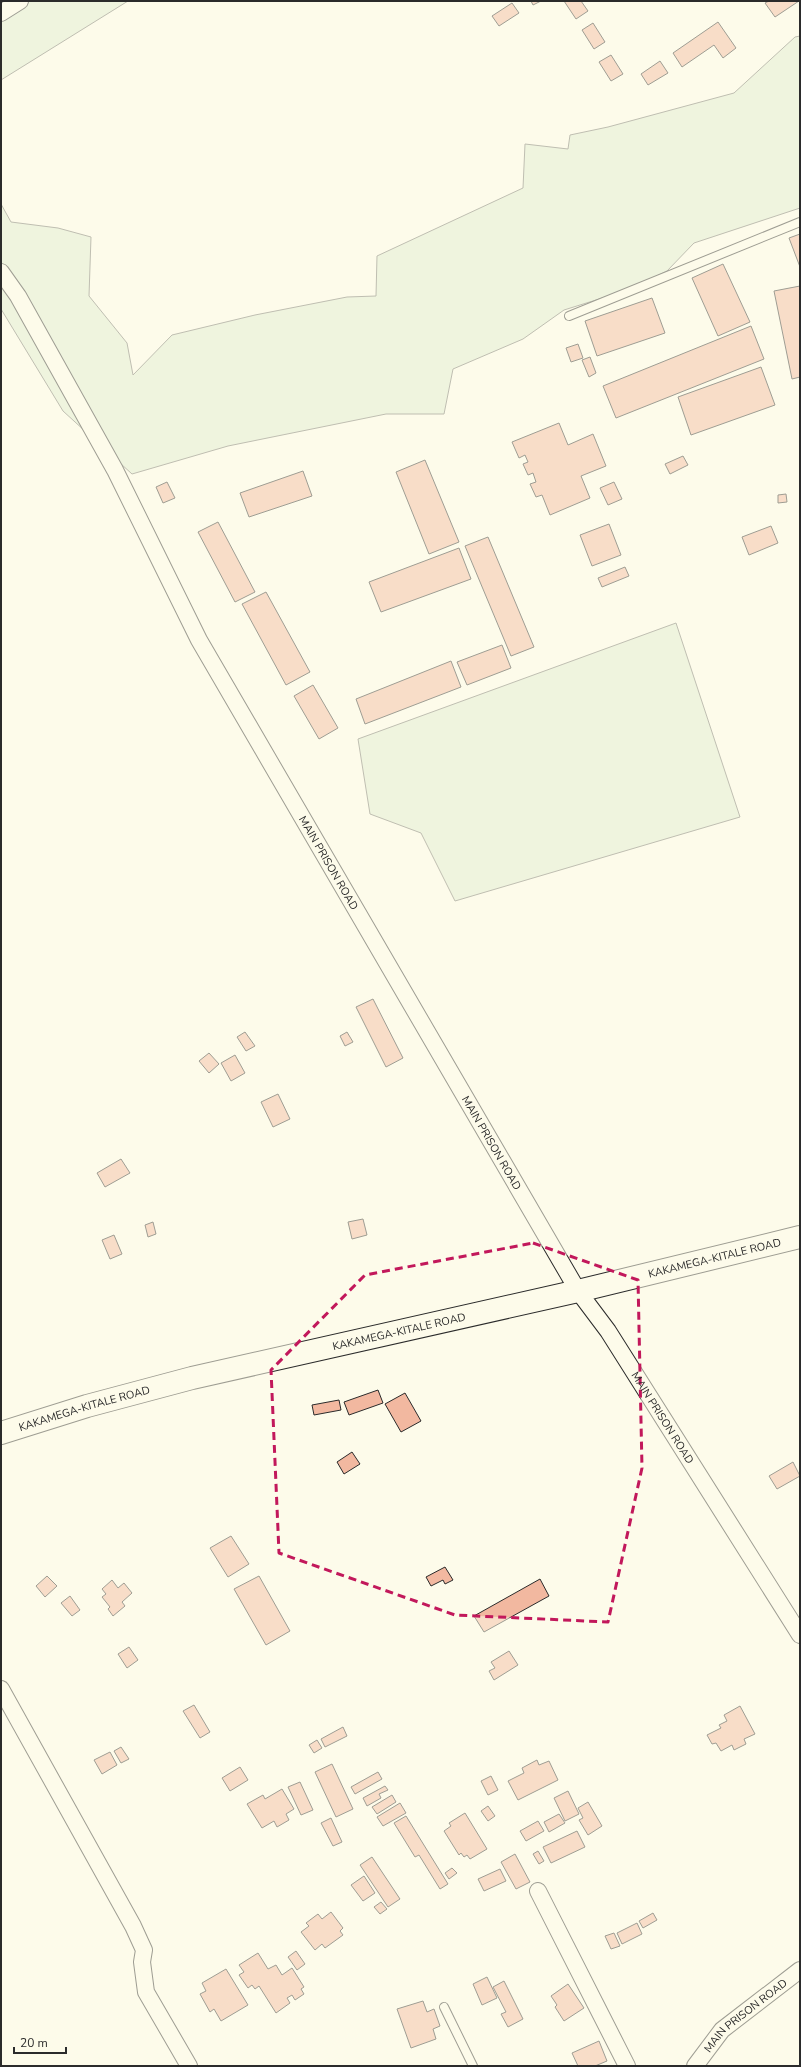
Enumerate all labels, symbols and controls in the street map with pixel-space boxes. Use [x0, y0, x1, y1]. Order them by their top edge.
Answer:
street label: MAIN PRISON ROAD [295, 813, 361, 913]
street label: MAIN PRISON ROAD [458, 1093, 525, 1193]
street label: KAKAMEGA-KITALE ROAD [647, 1235, 783, 1282]
street label: KAKAMEGA-KITALE ROAD [331, 1310, 467, 1354]
street label: MAIN PRISON ROAD [628, 1369, 697, 1467]
street label: KAKAMEGA-KITALE ROAD [17, 1383, 152, 1435]
street label: MAIN PRISON ROAD [701, 1976, 790, 2056]
scale bar [14, 2029, 66, 2055]
text: 20 m [20, 2035, 48, 2051]

